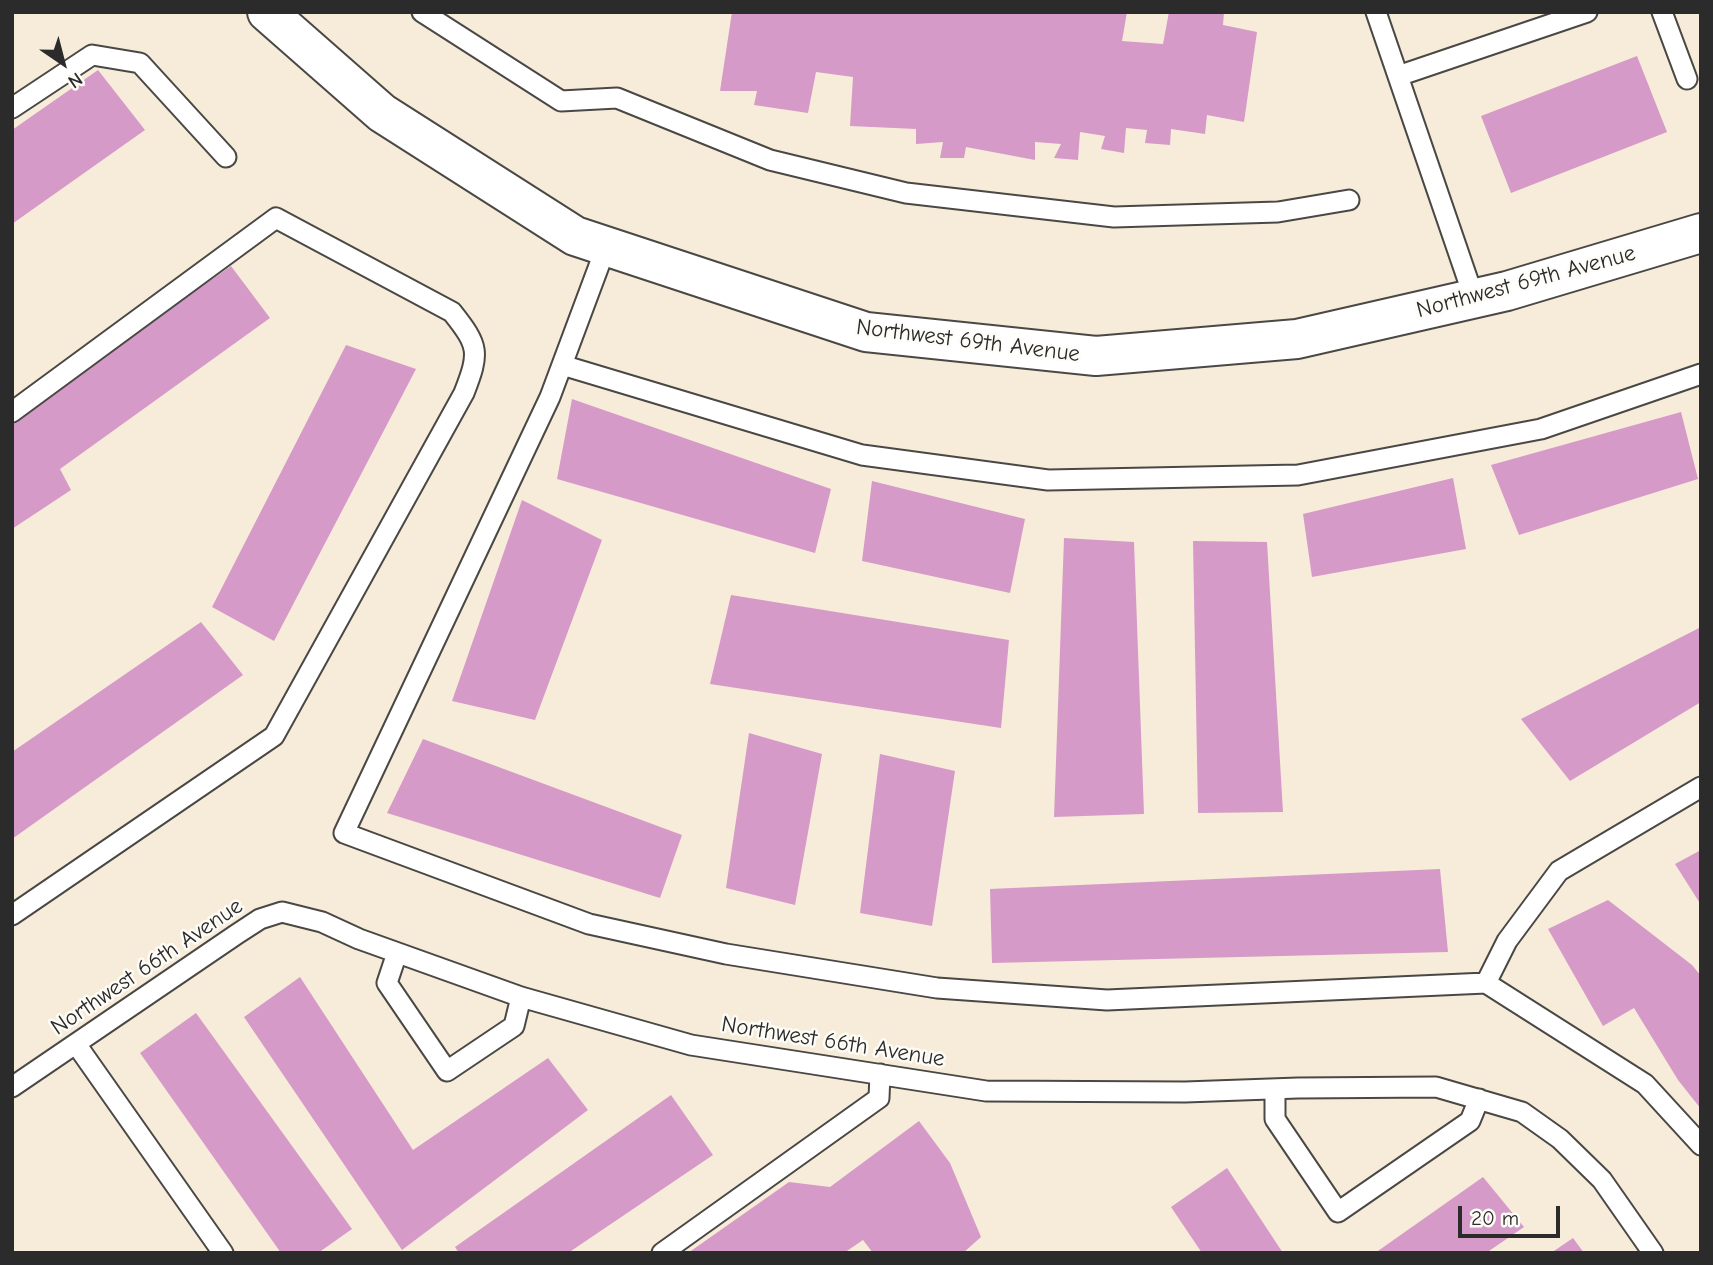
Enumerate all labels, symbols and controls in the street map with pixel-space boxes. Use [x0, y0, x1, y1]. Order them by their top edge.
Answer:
north arrow [28, 28, 98, 98]
text: N [64, 68, 86, 93]
street label: Northwest 69th Avenue [1414, 240, 1638, 324]
street label: Northwest 69th Avenue [854, 314, 1082, 368]
street label: Northwest 66th Avenue [46, 892, 248, 1042]
street label: Northwest 66th Avenue [719, 1011, 947, 1073]
scale bar [1461, 1192, 1562, 1236]
text: 20 m [1471, 1206, 1519, 1230]

